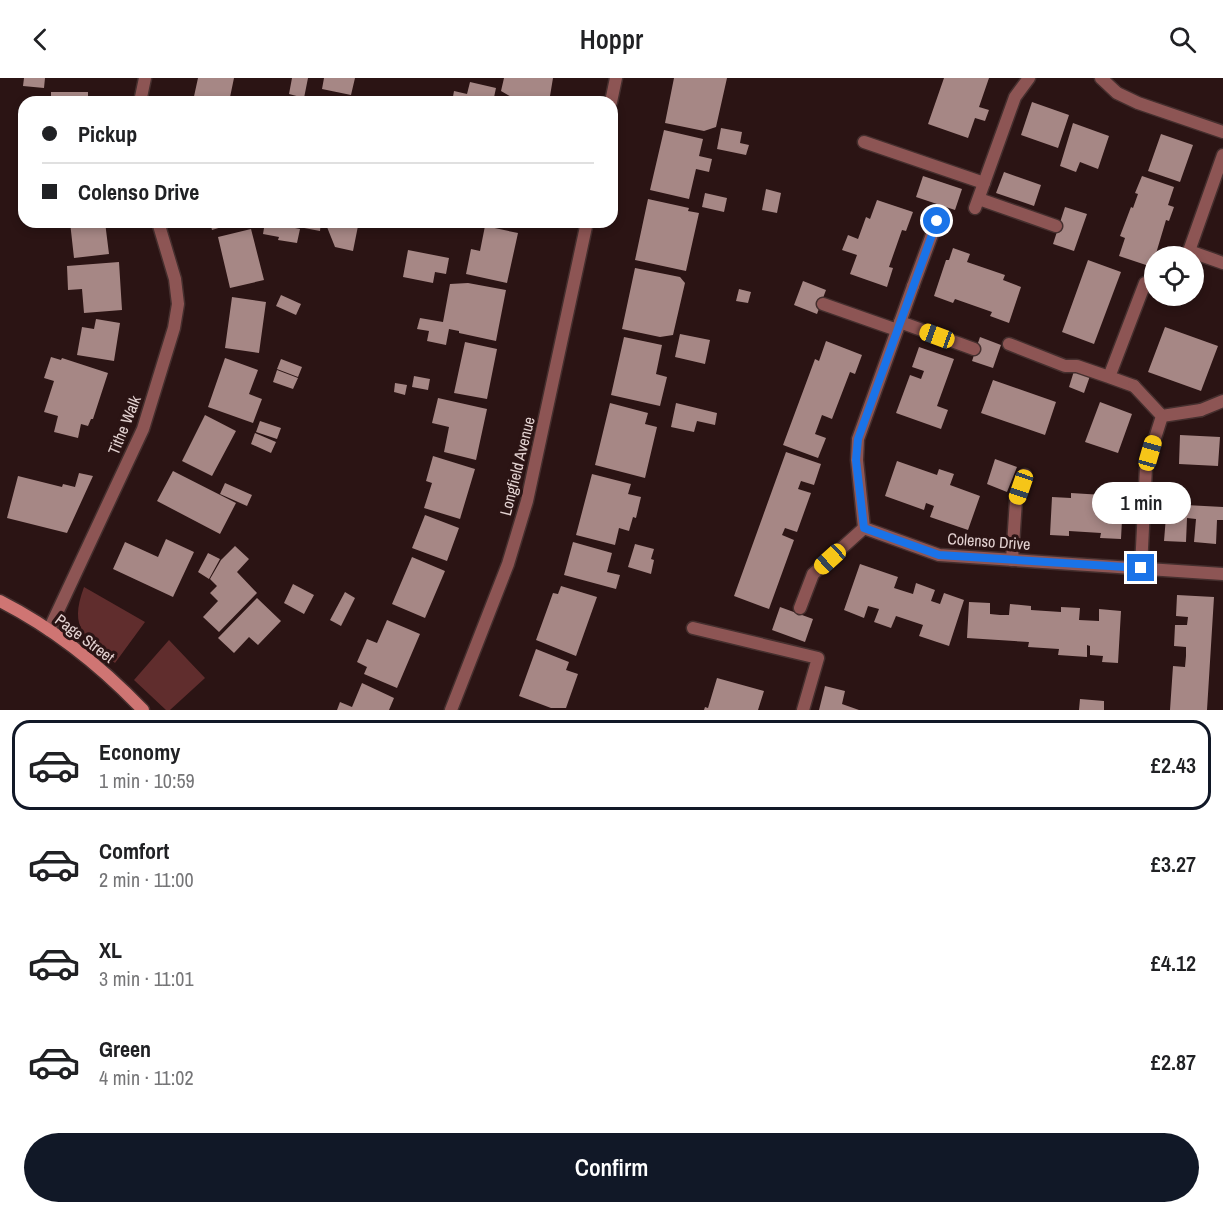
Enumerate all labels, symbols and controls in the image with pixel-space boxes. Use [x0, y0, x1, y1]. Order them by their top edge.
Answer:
text: Hoppr [580, 21, 643, 57]
icon: back [24, 23, 57, 56]
icon: search [1166, 23, 1199, 56]
text: Pickup [78, 119, 137, 149]
text: Colenso Drive [78, 177, 199, 207]
route start [923, 207, 950, 234]
map controls [1144, 246, 1204, 306]
button: locate [1144, 246, 1204, 306]
car [917, 321, 957, 351]
street label: Tithe Walk [102, 392, 146, 458]
street label: Longfield Avenue [494, 414, 540, 518]
car [1136, 433, 1164, 473]
car [1007, 467, 1035, 507]
callout: 1 min [1092, 481, 1190, 523]
text: 1 min [1120, 489, 1163, 516]
street label: Colenso Drive [947, 527, 1031, 555]
car [811, 540, 849, 578]
route end [1127, 554, 1154, 581]
street label: Page Street [51, 608, 120, 668]
text: Economy [99, 737, 180, 767]
icon: car [27, 738, 81, 792]
text: £2.43 [1151, 750, 1196, 780]
text: 1 min · 10:59 [99, 767, 195, 794]
text: Comfort [99, 836, 169, 866]
icon: car [27, 837, 81, 891]
text: £3.27 [1151, 849, 1196, 879]
text: 2 min · 11:00 [99, 866, 194, 893]
text: XL [99, 935, 122, 965]
icon: car [27, 936, 81, 990]
text: £4.12 [1151, 948, 1196, 978]
text: 3 min · 11:01 [99, 965, 194, 992]
text: Green [99, 1034, 151, 1064]
icon: car [27, 1035, 81, 1089]
text: £2.87 [1151, 1047, 1196, 1077]
text: 4 min · 11:02 [99, 1064, 194, 1091]
button: Confirm [24, 1133, 1199, 1202]

